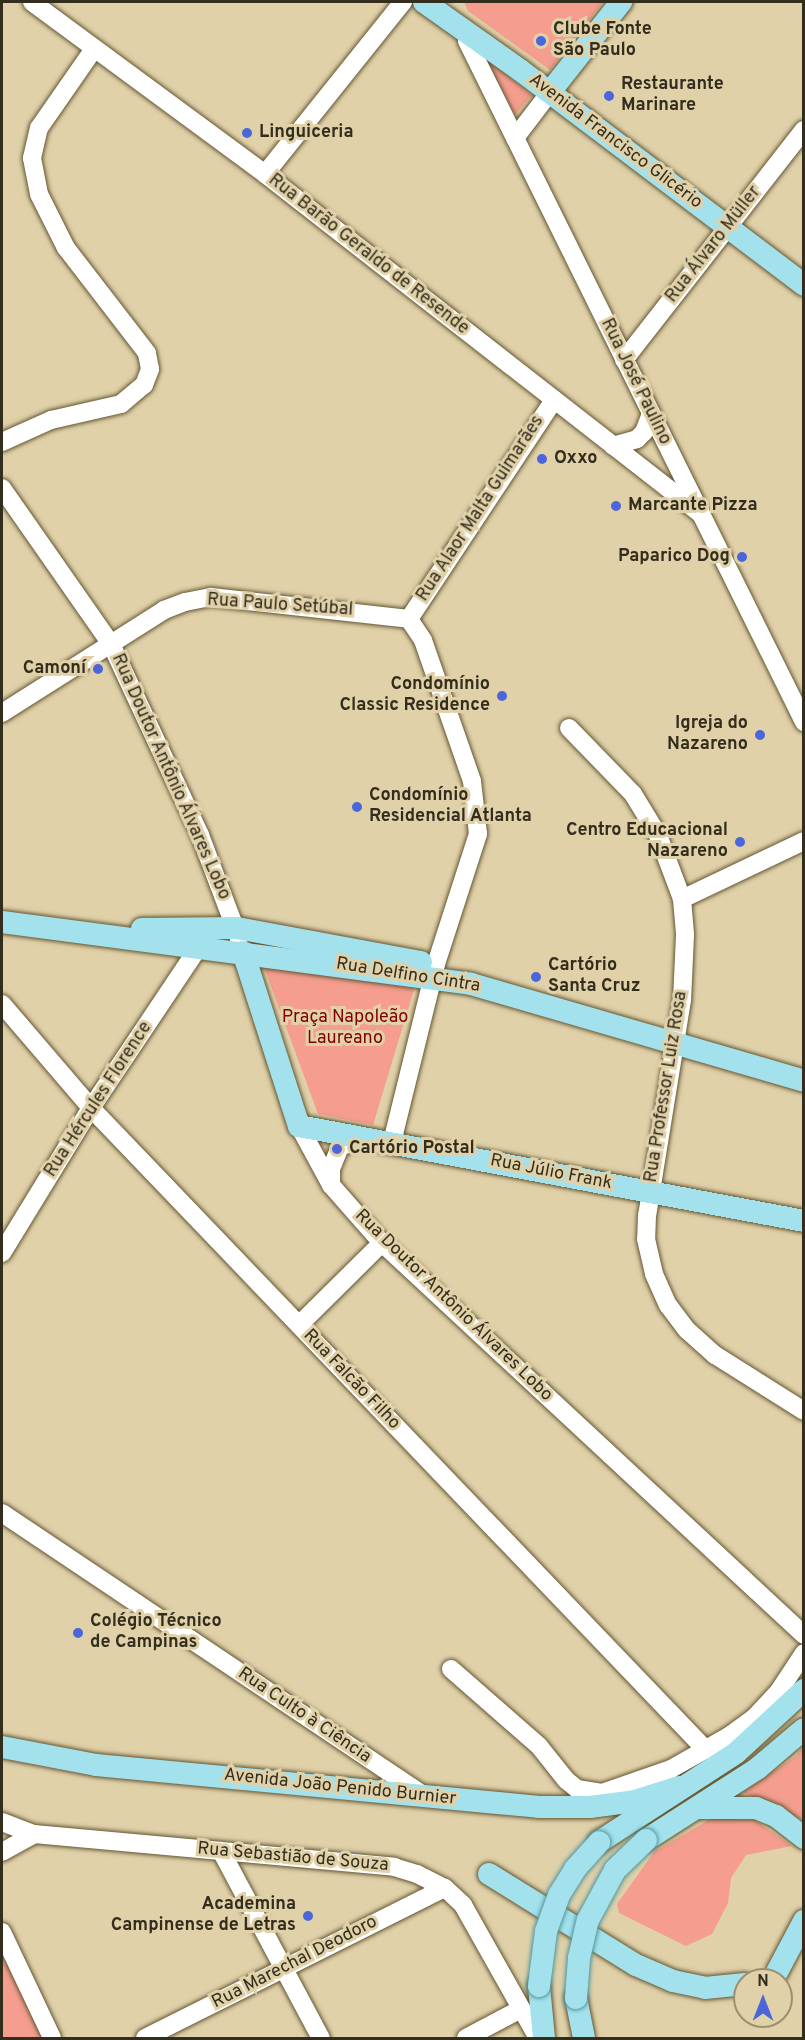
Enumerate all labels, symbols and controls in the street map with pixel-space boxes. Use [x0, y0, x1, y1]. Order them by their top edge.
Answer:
place label: Clube Fonte São Paulo [553, 20, 652, 63]
marker: Clube Fonte São Paulo [534, 34, 548, 48]
street label: Avenida Francisco Glicério [524, 70, 706, 214]
place label: Restaurante Marinare [621, 75, 724, 118]
marker: Restaurante Marinare [602, 89, 616, 103]
place label: Linguiceria [259, 122, 353, 144]
marker: Linguiceria [240, 126, 254, 140]
street label: Rua Barão Geraldo de Resende [263, 170, 473, 340]
street label: Rua Álvaro Müller [662, 182, 766, 308]
street label: Rua José Paulino [595, 315, 675, 449]
street label: Rua Alaor Malta Guimarães [413, 412, 549, 606]
place label: Oxxo [554, 448, 597, 470]
marker: Oxxo [535, 452, 549, 466]
place label: Marcante Pizza [628, 495, 758, 517]
marker: Marcante Pizza [609, 499, 623, 513]
place label: Paparico Dog [618, 546, 730, 568]
marker: Paparico Dog [735, 550, 749, 564]
street label: Rua Paulo Setúbal [206, 590, 354, 622]
street label: Rua Doutor Antônio Álvares Lobo [106, 650, 234, 904]
place label: Camoní [23, 658, 86, 680]
marker: Camoní [91, 662, 105, 676]
place label: Condomínio Classic Residence [340, 675, 490, 718]
marker: Condomínio Classic Residence [495, 689, 509, 703]
place label: Igreja do Nazareno [667, 714, 748, 756]
marker: Igreja do Nazareno [753, 728, 767, 742]
place label: Condomínio Residencial Atlanta [369, 786, 533, 828]
marker: Condomínio Residencial Atlanta [350, 800, 364, 814]
place label: Centro Educacional Nazareno [566, 821, 728, 864]
marker: Centro Educacional Nazareno [733, 835, 747, 849]
street label: Rua Delfino Cintra [334, 954, 482, 998]
place label: Cartório Santa Cruz [548, 956, 641, 998]
marker: Cartório Santa Cruz [529, 970, 543, 984]
street label: Rua Professor Luiz Rosa [641, 990, 693, 1184]
park label: Praça Napoleão Laureano [282, 1008, 408, 1050]
street label: Rua Hércules Florence [41, 1018, 157, 1182]
place label: Cartório Postal [349, 1138, 475, 1160]
marker: Cartório Postal [330, 1142, 344, 1156]
street label: Rua Júlio Frank [488, 1151, 614, 1195]
street label: Rua Doutor Antônio Álvares Lobo [349, 1205, 557, 1407]
street label: Rua Falcão Filho [298, 1325, 404, 1435]
place label: Colégio Técnico de Campinas [90, 1612, 222, 1654]
marker: Colégio Técnico de Campinas [71, 1626, 85, 1640]
street label: Rua Culto à Ciência [233, 1663, 375, 1769]
street label: Avenida João Penido Burnier [223, 1765, 457, 1811]
street label: Rua Sebastião de Souza [196, 1839, 390, 1877]
place label: Academina Campinense de Letras [111, 1895, 296, 1938]
marker: Academina Campinense de Letras [301, 1909, 315, 1923]
street label: Rua Marechal Deodoro [209, 1912, 381, 2014]
north arrow [733, 1968, 793, 2028]
text: N [757, 1972, 769, 1992]

